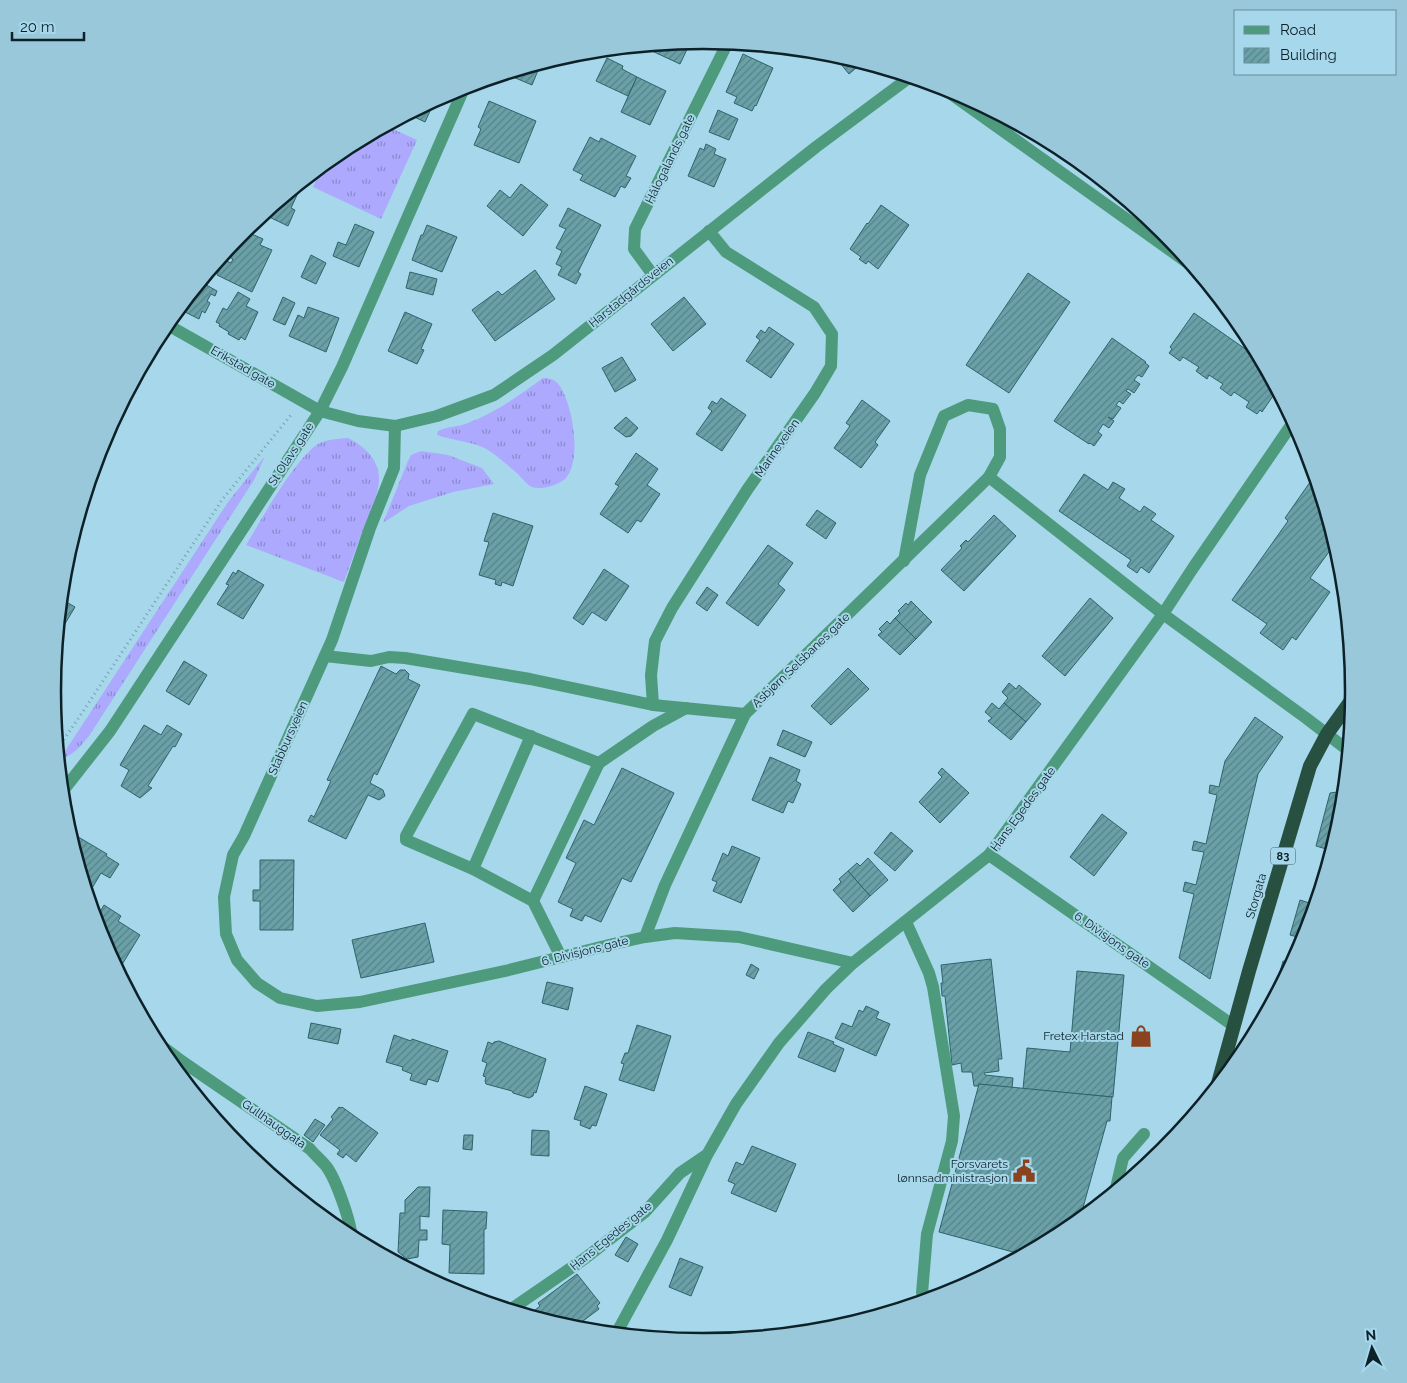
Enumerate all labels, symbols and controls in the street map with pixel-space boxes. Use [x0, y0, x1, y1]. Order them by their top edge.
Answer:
scale bar [12, 10, 85, 42]
legend [1234, 10, 1397, 75]
text: 20 m [20, 18, 55, 36]
text: Road [1280, 21, 1316, 39]
text: Building [1280, 46, 1337, 64]
street label: Hålogalands gate [642, 112, 698, 206]
street label: Harstadgårdsveien [586, 254, 676, 330]
street label: Erikstad gate [208, 343, 278, 391]
street label: Marineveien [752, 416, 802, 480]
street label: St Olavs gate [265, 420, 317, 488]
street label: Asbjørn Selsbanes gate [749, 610, 853, 710]
street label: Stabbursveien [265, 699, 311, 777]
street label: Hans Egedes gate [988, 764, 1058, 854]
road number: 83 [1270, 848, 1296, 864]
street label: Storgata [1243, 872, 1269, 920]
street label: 6. Divisjons gate [1071, 909, 1153, 971]
street label: 6. Divisjons gate [540, 933, 630, 969]
shop icon: Fretex Harstad [1128, 1023, 1154, 1049]
place label: Fretex Harstad [1043, 1029, 1124, 1043]
street label: Gullhauggata [239, 1097, 309, 1151]
place label: Forsvarets lønnsadministrasjon [897, 1157, 1008, 1185]
public building icon: Forsvarets lønnsadministrasjon [1011, 1158, 1037, 1184]
street label: Hans Egedes gate [567, 1199, 655, 1273]
north arrow [1347, 1323, 1397, 1373]
text: N [1365, 1327, 1377, 1343]

